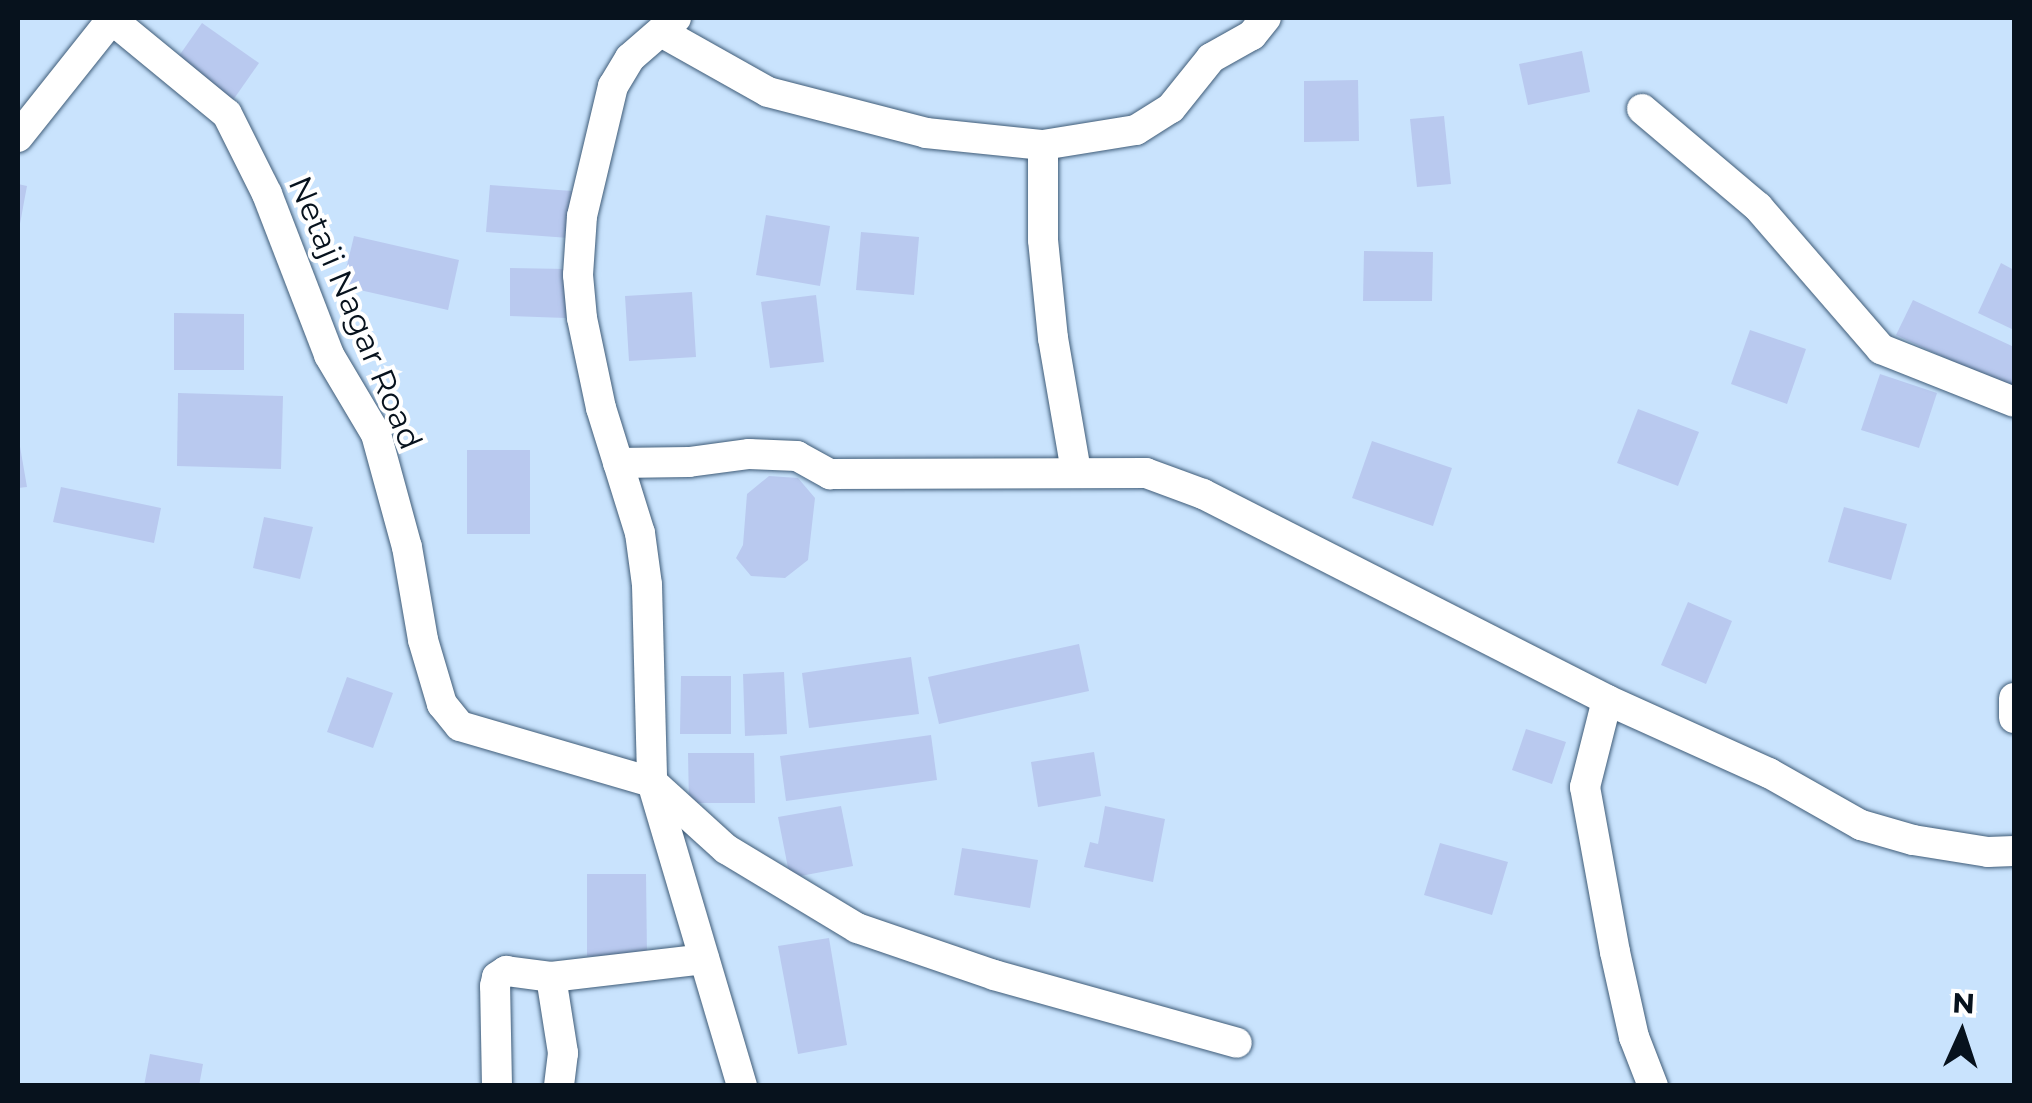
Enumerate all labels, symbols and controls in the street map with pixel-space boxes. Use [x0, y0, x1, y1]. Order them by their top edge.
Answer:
street label: Netaji Nagar Road [280, 171, 430, 455]
north arrow [1912, 983, 2012, 1083]
text: N [1951, 985, 1976, 1021]

